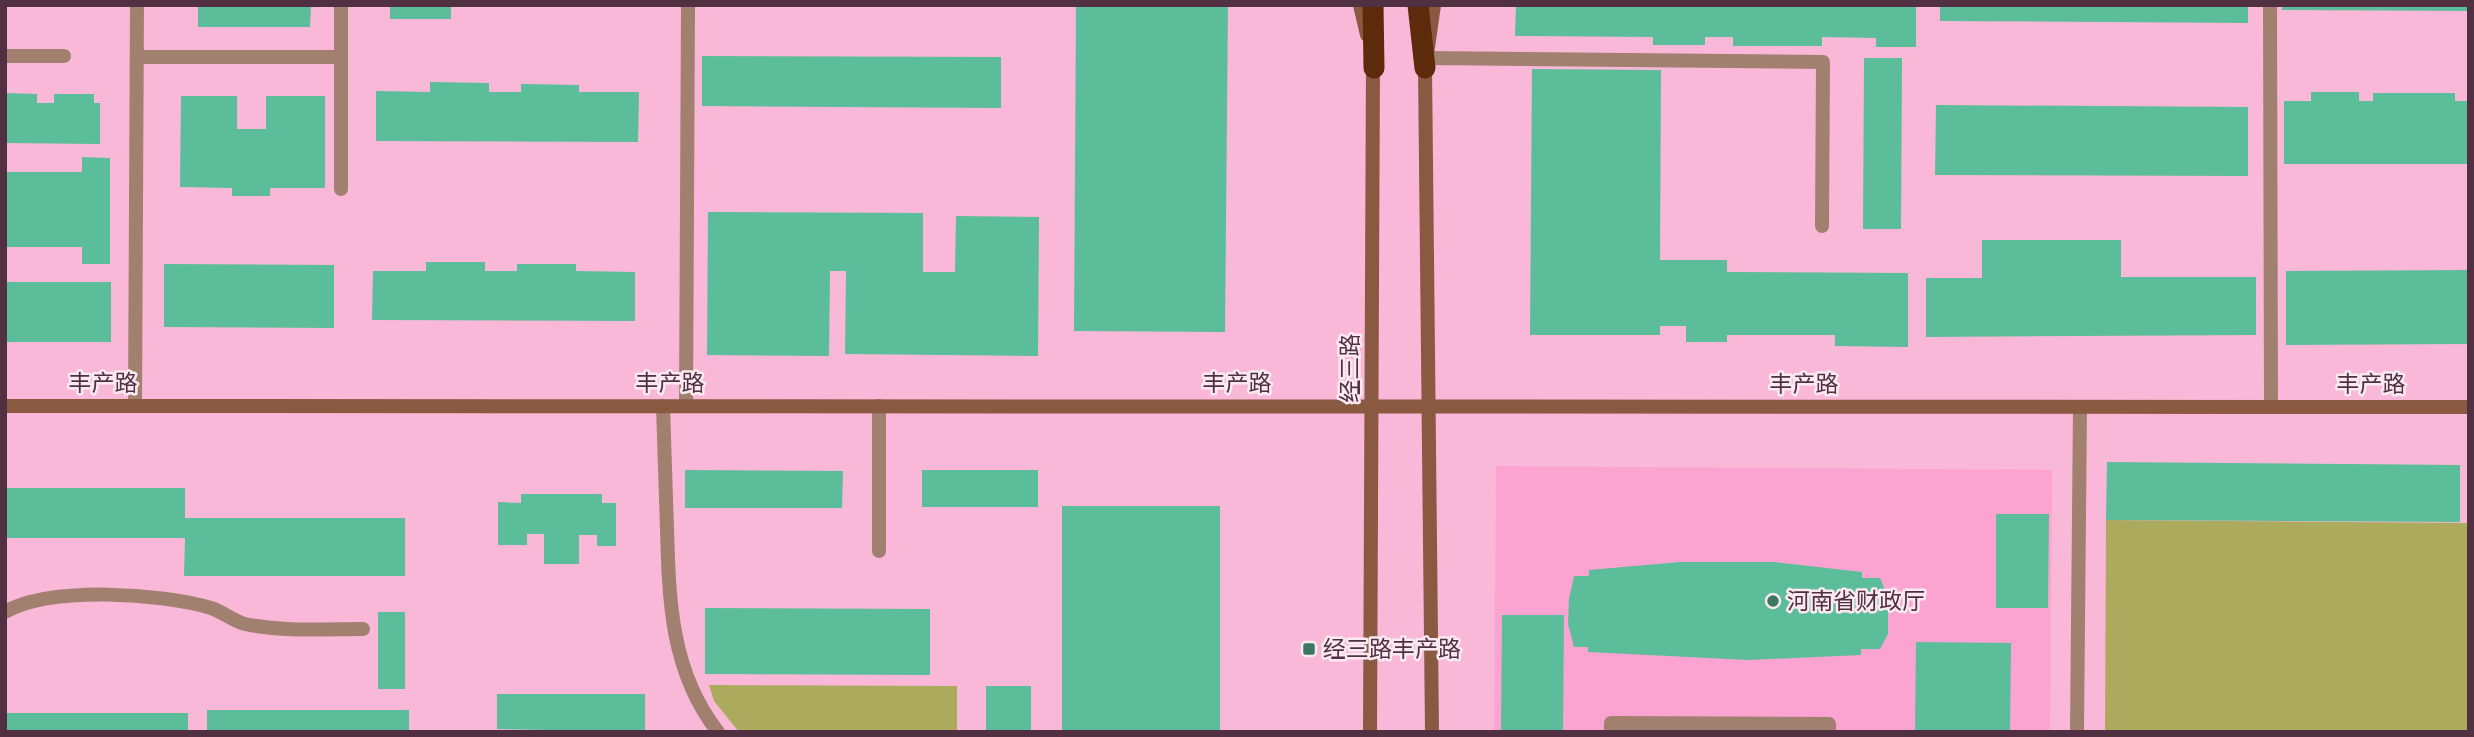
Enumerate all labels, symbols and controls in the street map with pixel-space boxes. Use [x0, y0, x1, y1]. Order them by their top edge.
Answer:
street label: 经三路 [1337, 334, 1363, 403]
street label: 丰产路 [69, 370, 138, 396]
street label: 丰产路 [636, 370, 705, 396]
street label: 丰产路 [1203, 370, 1272, 396]
street label: 丰产路 [1770, 371, 1839, 397]
street label: 丰产路 [2337, 371, 2406, 397]
place label: 河南省财政厅 [1787, 588, 1925, 614]
marker: 河南省财政厅 [1765, 593, 1781, 609]
place label: 经三路丰产路 [1323, 636, 1461, 662]
marker: 经三路丰产路 [1301, 641, 1317, 657]

